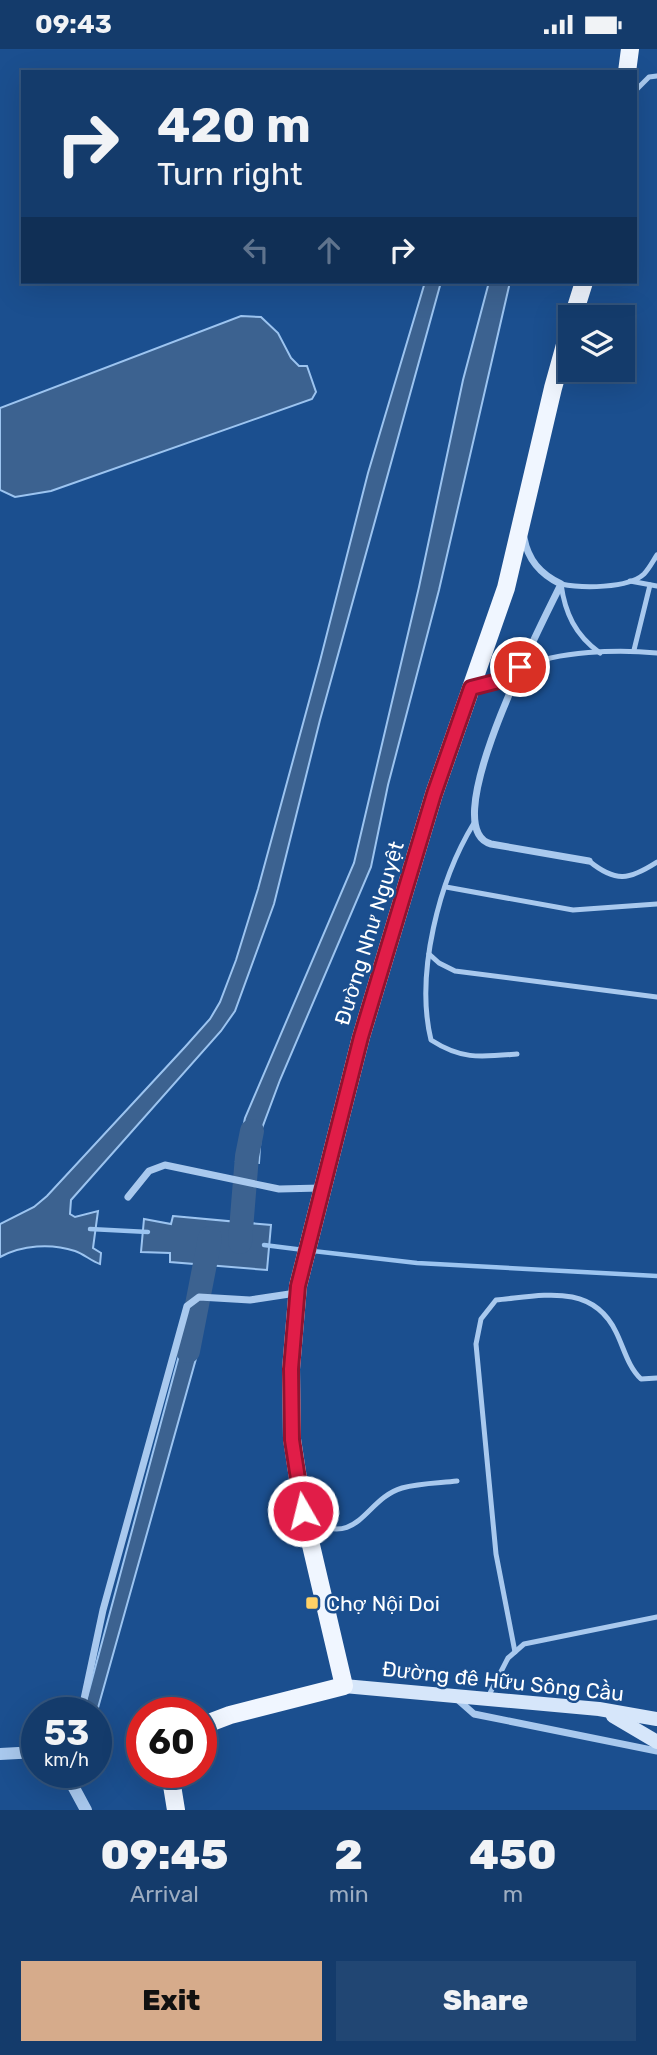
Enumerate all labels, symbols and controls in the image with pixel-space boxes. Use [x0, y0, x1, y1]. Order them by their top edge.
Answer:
text: 09:43 [35, 9, 112, 40]
text: 420 m [157, 96, 311, 154]
icon: right [42, 98, 133, 189]
text: Turn right [157, 155, 302, 193]
icon: left [237, 231, 275, 269]
icon: ahead [310, 231, 348, 269]
icon: right [383, 231, 421, 269]
map controls [558, 305, 635, 382]
button: layers [558, 305, 635, 382]
pin [490, 637, 550, 697]
icon: arrive [501, 648, 539, 686]
street label: Đường Như Nguyệt [329, 838, 409, 1028]
position arrow [266, 1474, 340, 1548]
place label: Chợ Nội Doi [326, 1591, 440, 1616]
marker: Chợ Nội Doi [304, 1595, 320, 1611]
street label: Đường đê Hữu Sông Cầu [381, 1656, 625, 1706]
speed limit sign: 60 [126, 1697, 217, 1788]
text: 53 [44, 1712, 89, 1754]
text: km/h [44, 1749, 89, 1771]
text: 09:45 [100, 1830, 228, 1880]
text: 2 [335, 1830, 363, 1880]
text: 450 [469, 1830, 557, 1880]
text: Arrival [130, 1880, 199, 1908]
text: min [329, 1880, 369, 1908]
text: m [503, 1880, 523, 1908]
button: Exit [21, 1961, 322, 2041]
button: Share [336, 1961, 636, 2041]

